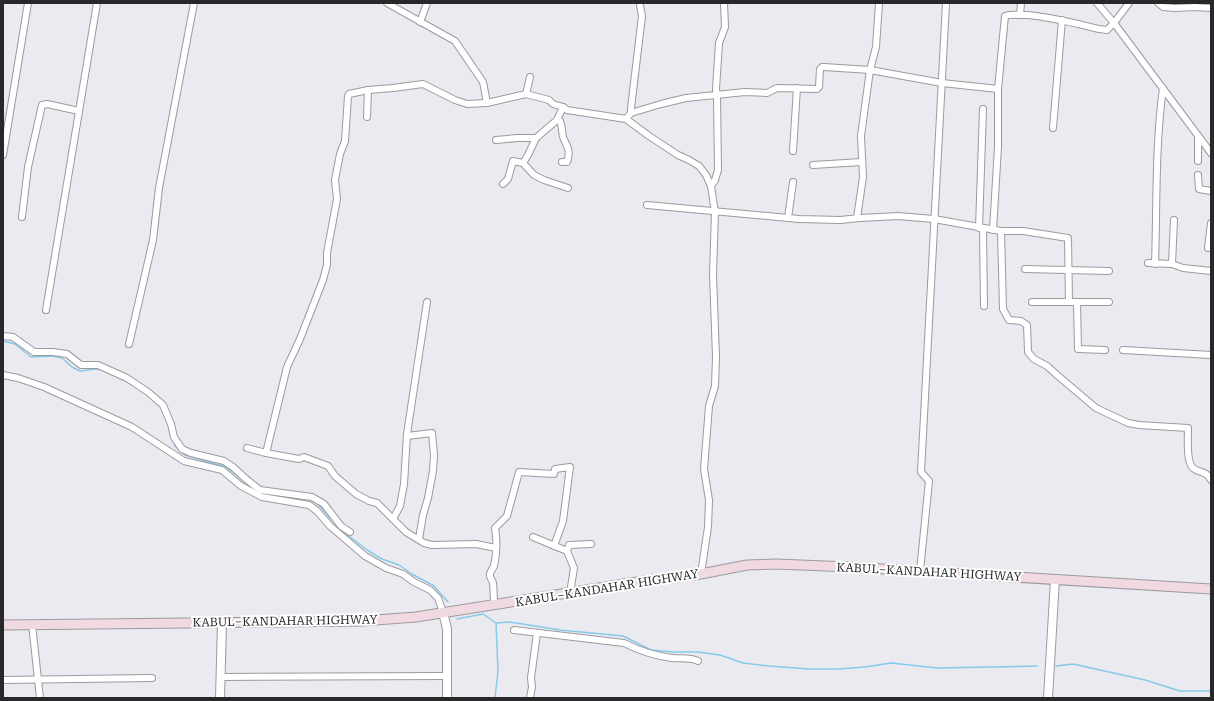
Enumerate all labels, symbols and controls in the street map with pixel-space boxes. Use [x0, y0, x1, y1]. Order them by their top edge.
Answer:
street label: KABUL–KANDAHAR HIGHWAY [836, 560, 1023, 584]
street label: KABUL–KANDAHAR HIGHWAY [514, 566, 700, 609]
street label: KABUL–KANDAHAR HIGHWAY [192, 612, 379, 630]

